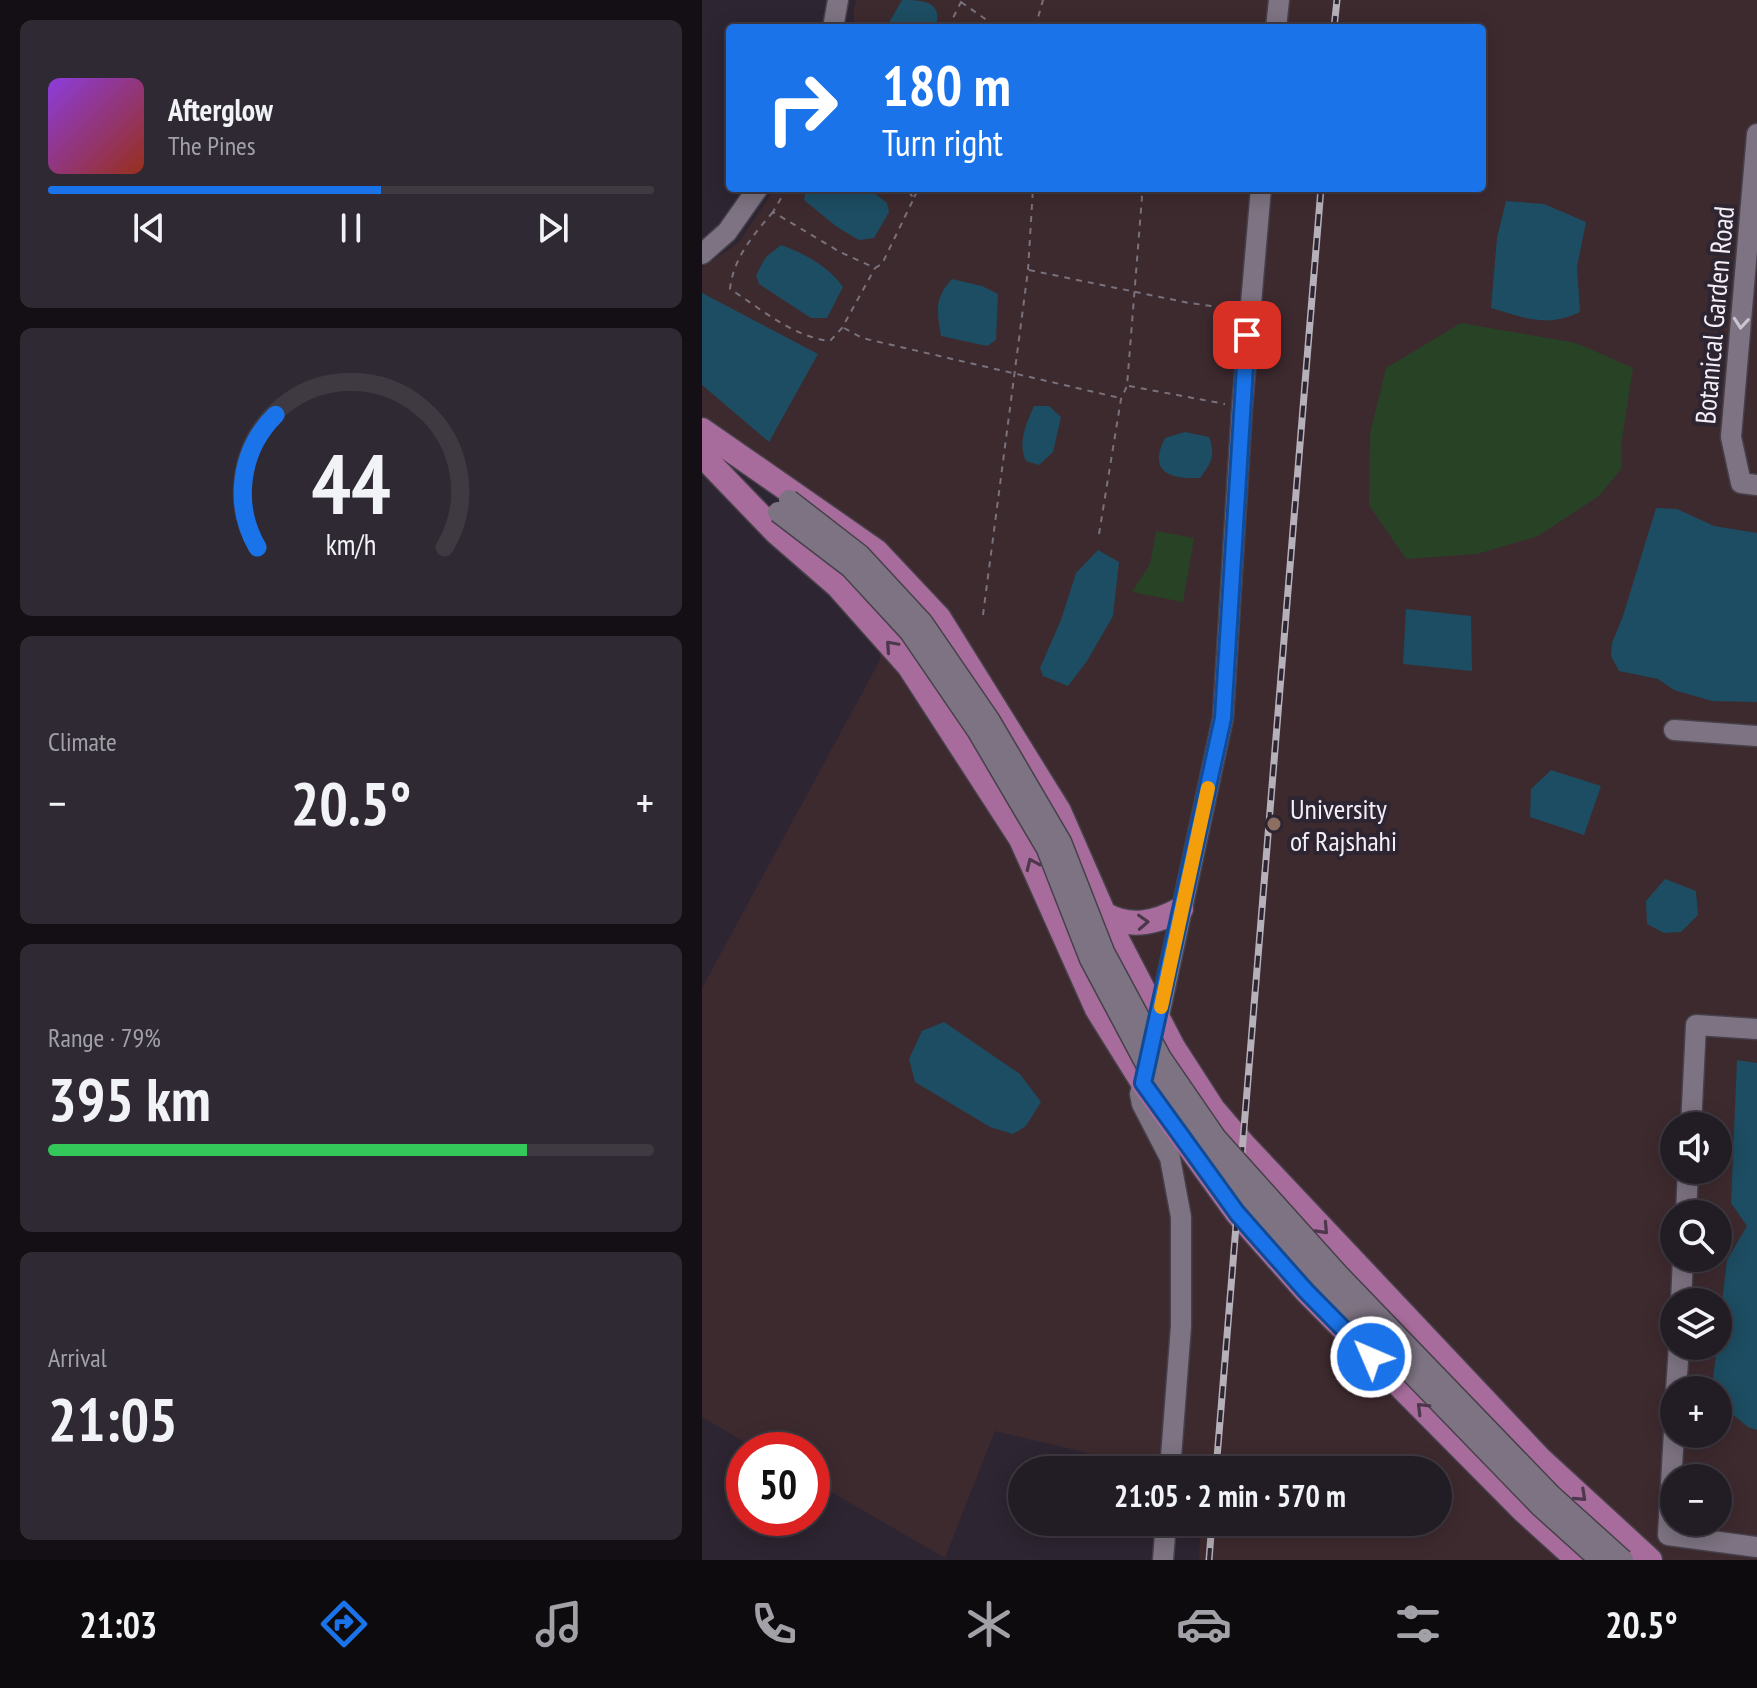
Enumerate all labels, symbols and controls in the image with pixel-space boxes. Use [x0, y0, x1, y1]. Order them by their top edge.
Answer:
text: 180 m [882, 49, 1011, 121]
icon: right [750, 56, 854, 160]
text: Afterglow [168, 90, 273, 129]
text: Turn right [882, 119, 1003, 166]
text: The Pines [168, 129, 256, 162]
street label: Botanical Garden Road [1686, 205, 1742, 425]
icon: previous [127, 206, 171, 250]
icon: pause [329, 206, 373, 250]
icon: next [531, 206, 575, 250]
pin [1213, 301, 1281, 369]
icon: arrive [1225, 313, 1269, 357]
one-way arrow [1732, 317, 1749, 330]
text: 44 [311, 429, 391, 537]
text: km/h [326, 526, 376, 563]
one-way arrow [887, 641, 901, 656]
text: Climate [48, 725, 117, 758]
text: 20.5° [291, 764, 411, 842]
text: − [48, 774, 66, 831]
text: + [636, 774, 654, 831]
place label: University of Rajshahi [1290, 790, 1397, 859]
marker: University of Rajshahi [1265, 815, 1283, 833]
one-way arrow [1026, 858, 1042, 872]
one-way arrow [1137, 914, 1150, 931]
text: Range · 79% [48, 1021, 161, 1054]
text: 395 km [48, 1060, 211, 1138]
map controls [1660, 1112, 1732, 1536]
button: sound [1660, 1112, 1732, 1184]
button: search [1660, 1200, 1732, 1272]
one-way arrow [1313, 1219, 1327, 1234]
button: layers [1660, 1288, 1732, 1360]
position arrow [1329, 1315, 1413, 1399]
text: Arrival [48, 1341, 107, 1374]
button: + [1660, 1376, 1732, 1448]
text: 21:05 [48, 1380, 178, 1458]
one-way arrow [1417, 1403, 1431, 1417]
speed limit sign: 50 [726, 1432, 830, 1536]
button: − [1660, 1464, 1732, 1536]
text: 21:05 · 2 min · 570 m [1114, 1476, 1346, 1515]
one-way arrow [1571, 1487, 1586, 1501]
icon: directions [316, 1596, 372, 1652]
icon: music [531, 1596, 587, 1652]
icon: phone [746, 1596, 802, 1652]
icon: climate [961, 1596, 1017, 1652]
icon: car [1176, 1596, 1232, 1652]
icon: filters [1390, 1596, 1446, 1652]
text: 21:03 [79, 1601, 157, 1648]
text: 20.5° [1605, 1601, 1678, 1648]

